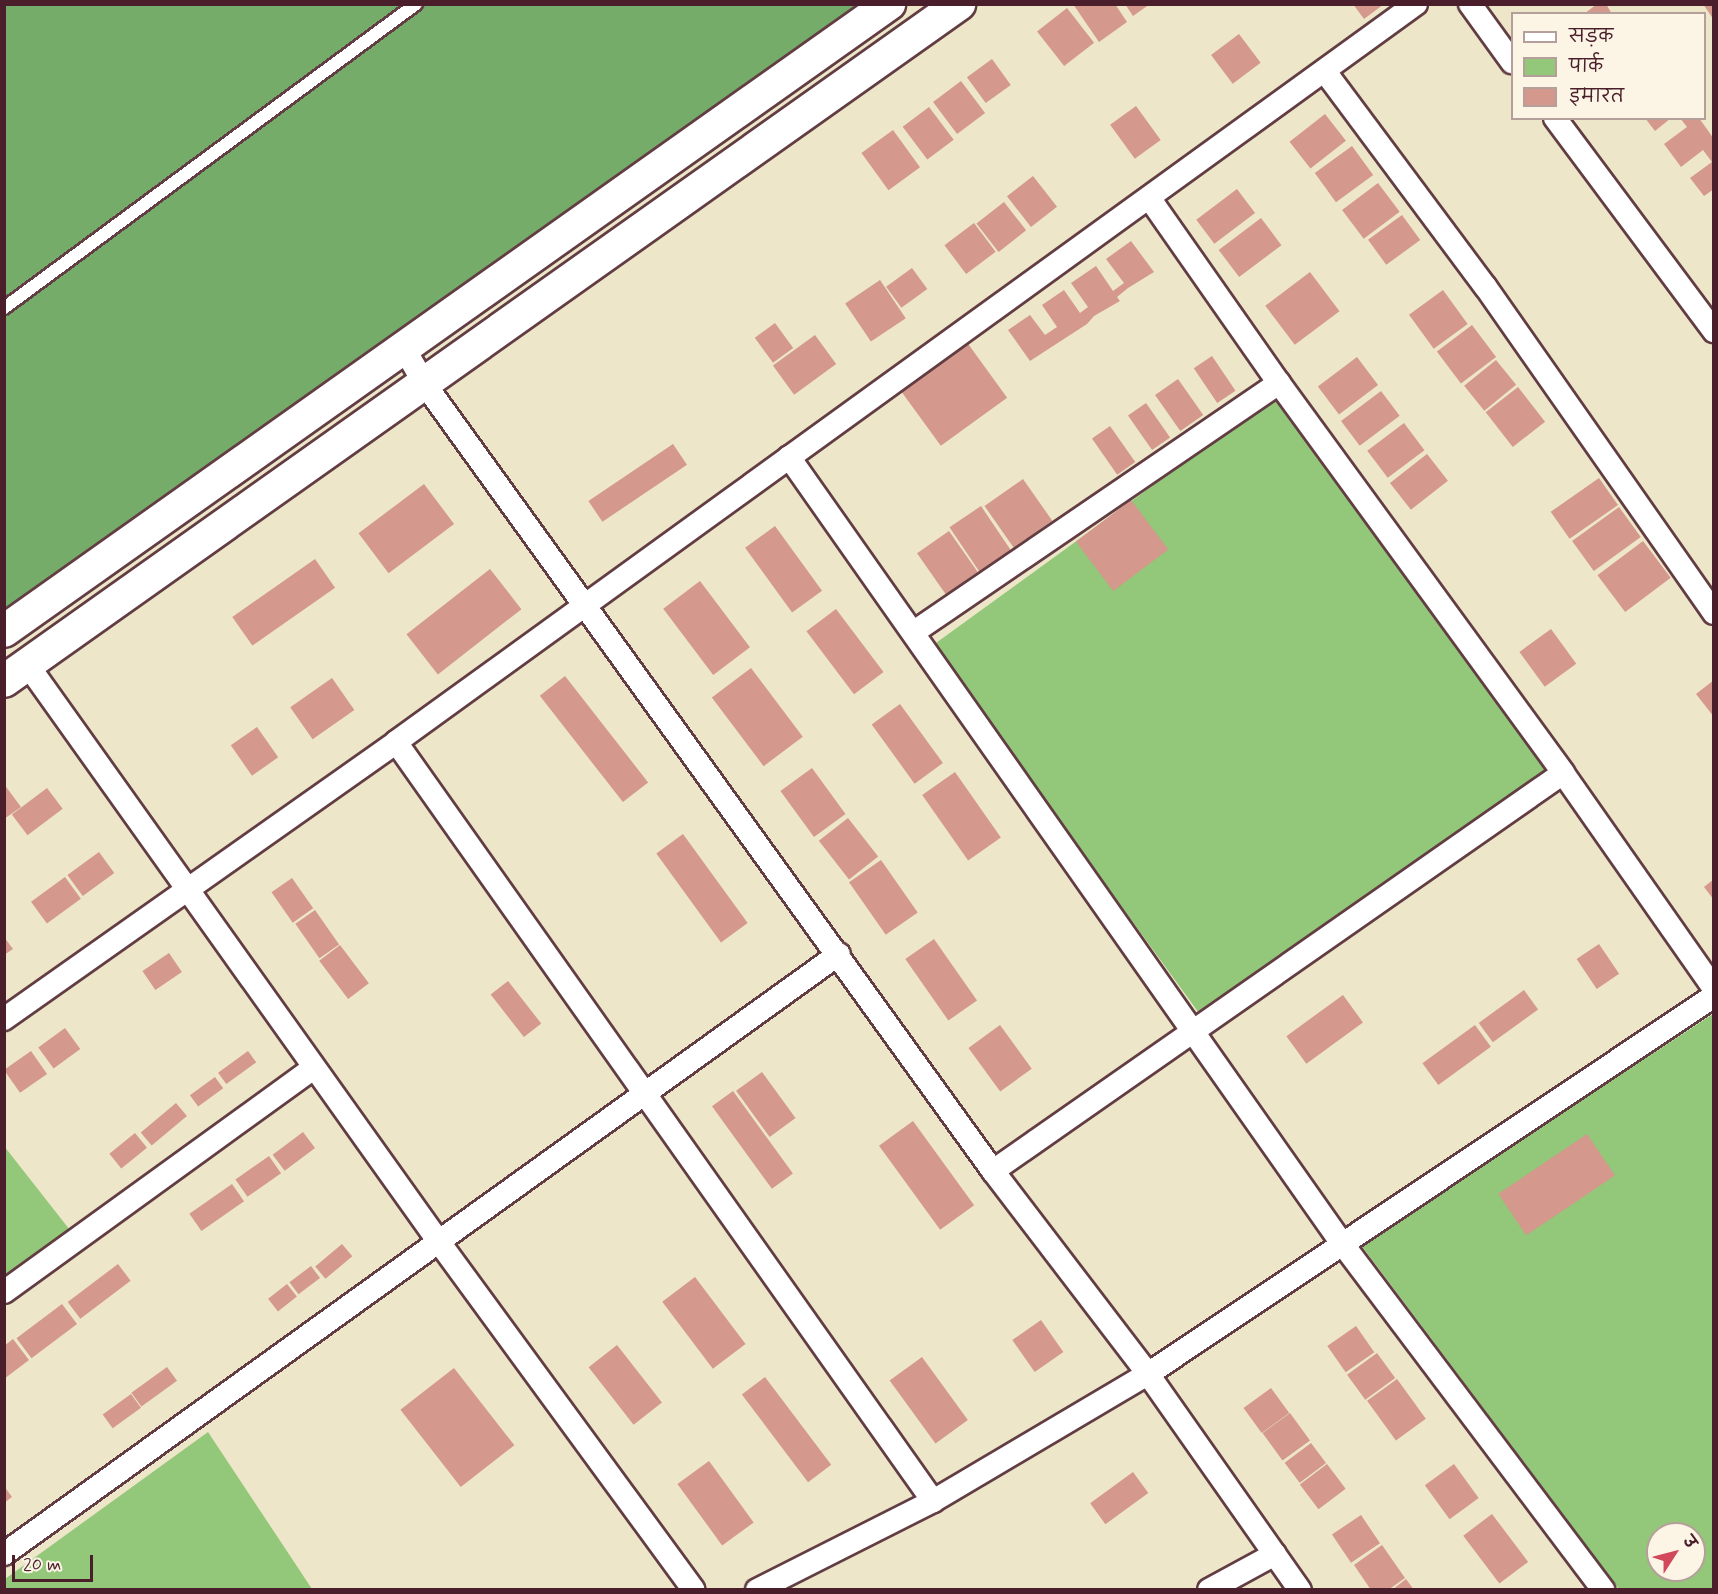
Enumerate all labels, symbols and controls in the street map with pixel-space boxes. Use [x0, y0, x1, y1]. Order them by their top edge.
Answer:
legend [1511, 12, 1706, 120]
text: सड़क [1569, 25, 1613, 49]
text: पार्क [1569, 55, 1603, 79]
text: इमारत [1569, 85, 1624, 109]
north arrow [1646, 1522, 1706, 1582]
text: उ [1678, 1532, 1701, 1553]
scale bar [15, 1543, 96, 1581]
text: 20 m [23, 1553, 61, 1577]

